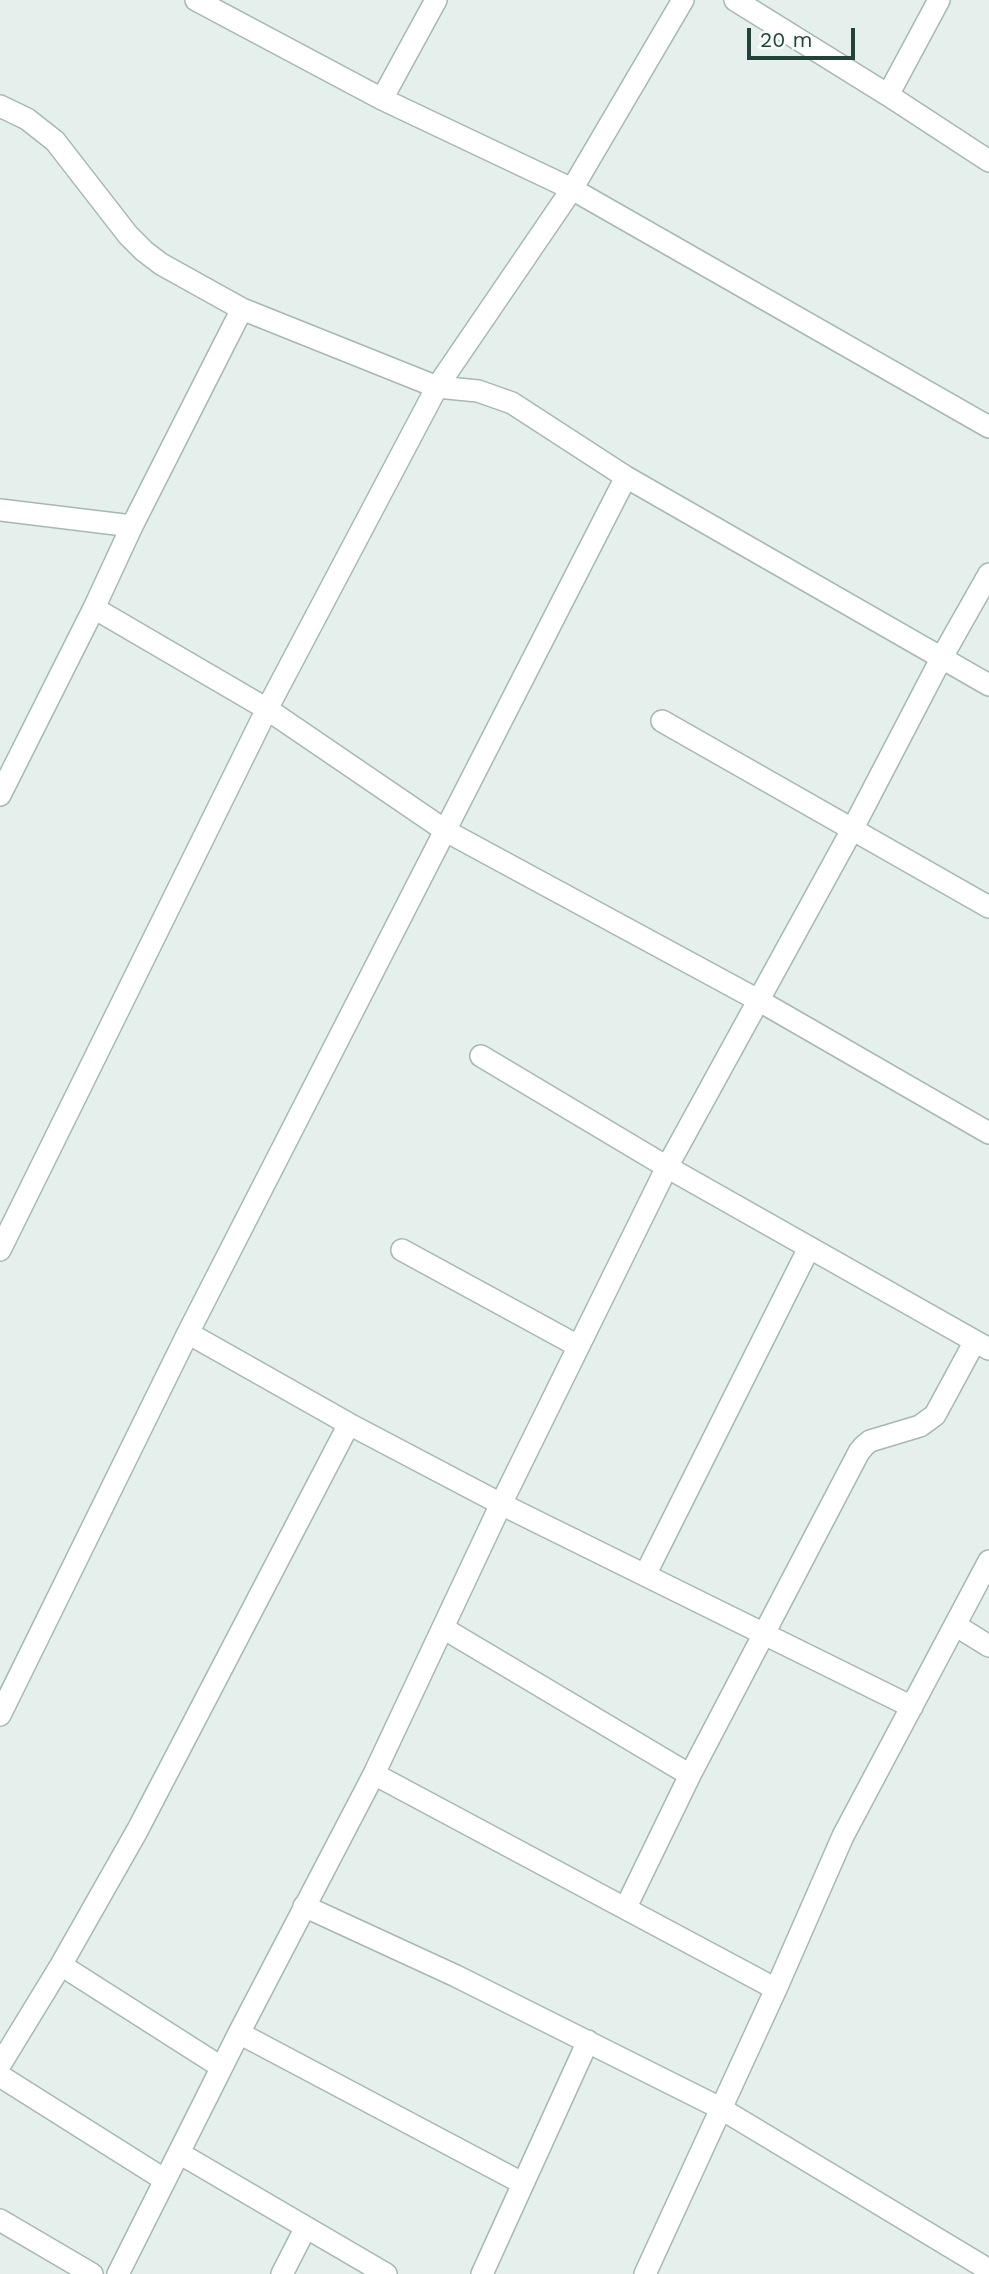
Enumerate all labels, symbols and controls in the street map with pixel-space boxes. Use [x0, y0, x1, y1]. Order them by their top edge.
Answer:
scale bar [751, 14, 860, 58]
text: 20 m [760, 27, 812, 52]

